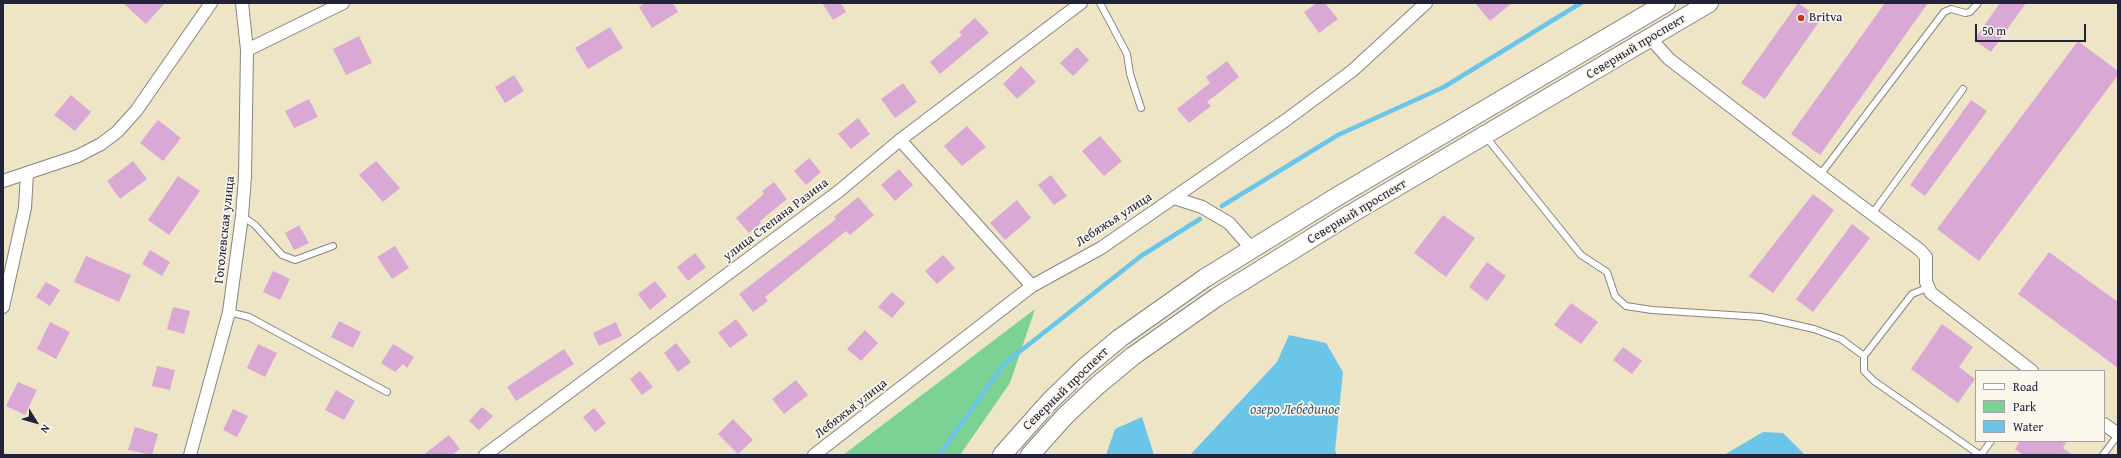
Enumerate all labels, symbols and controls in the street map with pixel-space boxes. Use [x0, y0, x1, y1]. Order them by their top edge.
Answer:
place label: Britva [1809, 10, 1842, 26]
street label: Северный проспект [1584, 11, 1688, 83]
marker: Britva [1796, 13, 1806, 23]
scale bar [1977, 16, 2088, 42]
text: 50 m [1982, 22, 2006, 39]
street label: улица Степана Разина [720, 175, 832, 265]
street label: Гоголевская улица [212, 176, 238, 284]
street label: Северный проспект [1305, 176, 1409, 248]
street label: Лебяжья улица [1073, 190, 1155, 250]
street label: Северный проспект [1020, 344, 1112, 434]
legend [1975, 370, 2105, 442]
street label: Лебяжья улица [812, 376, 890, 442]
text: Road [2013, 378, 2038, 395]
text: Park [2013, 398, 2036, 415]
north arrow [16, 402, 56, 442]
water label: озеро Лебединое [1250, 402, 1340, 418]
text: Water [2013, 418, 2043, 435]
text: N [37, 421, 54, 437]

